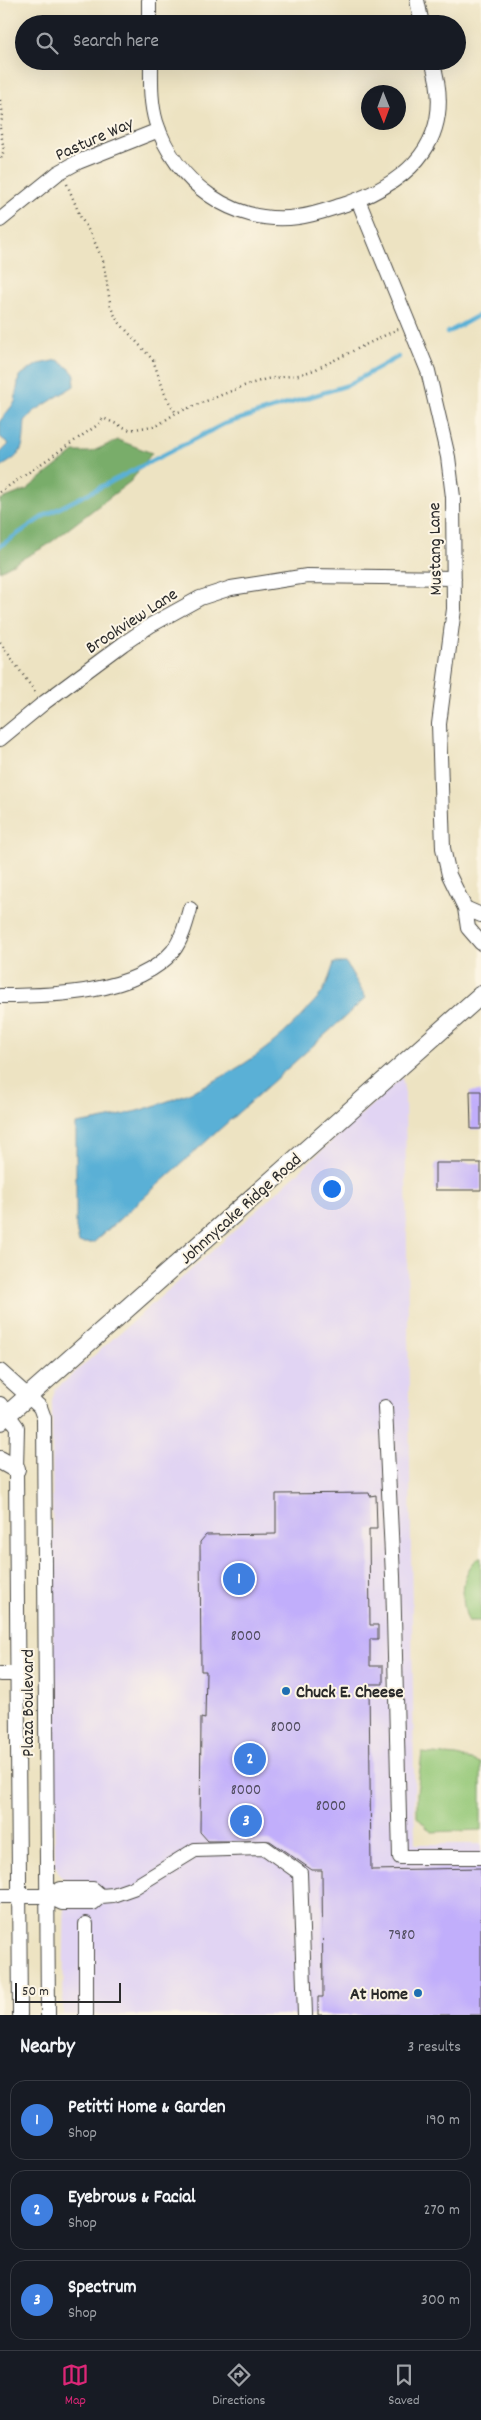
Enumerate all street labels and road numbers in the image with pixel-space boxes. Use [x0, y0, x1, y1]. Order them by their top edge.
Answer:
street label: Pasture Way [52, 112, 139, 169]
street label: Mustang Lane [423, 502, 450, 596]
street label: Brookview Lane [81, 583, 183, 661]
street label: Johnnycake Ridge Road [175, 1148, 308, 1271]
street label: Plaza Boulevard [17, 1649, 42, 1757]

